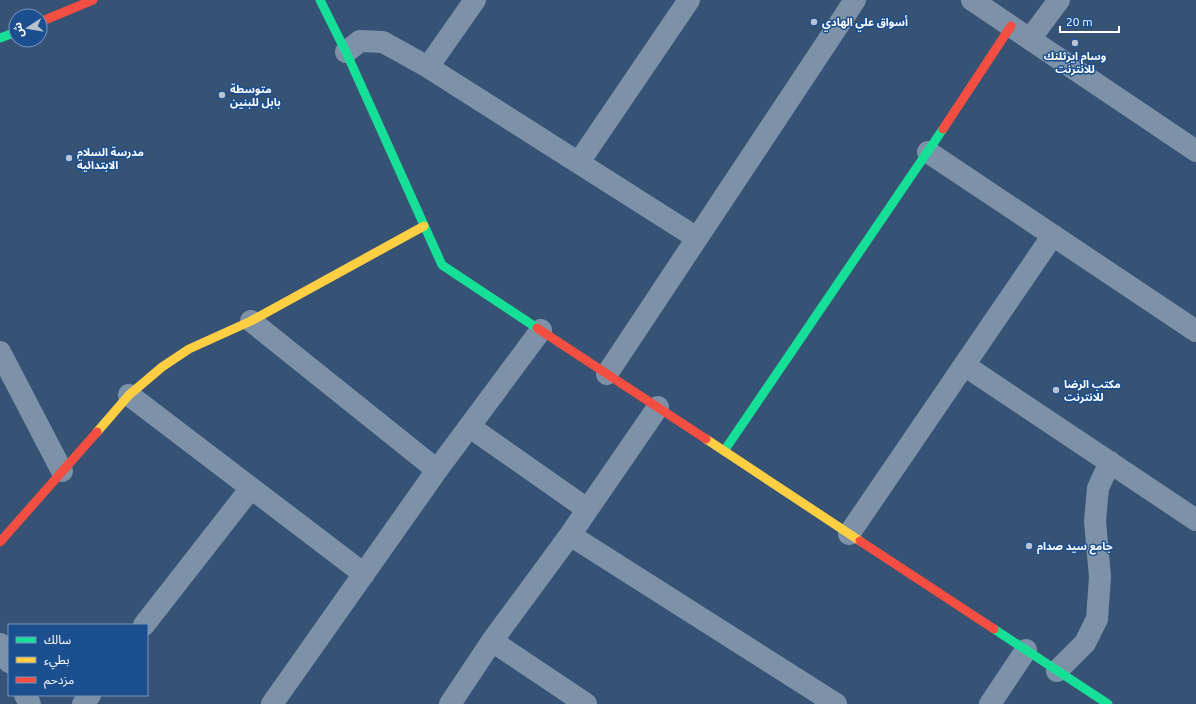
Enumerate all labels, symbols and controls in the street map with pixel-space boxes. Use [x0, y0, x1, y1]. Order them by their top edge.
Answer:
north arrow [8, 8, 48, 48]
scale bar [1060, 8, 1119, 34]
place label: أسواق علي الهادي [822, 15, 908, 32]
text: 20 m [1066, 15, 1093, 28]
marker: أسواق علي الهادي [809, 17, 819, 27]
text: ش [11, 21, 27, 39]
marker: وسام ايرثلنك للانترنت [1070, 38, 1080, 48]
place label: وسام ايرثلنك للانترنت [1044, 50, 1106, 76]
place label: متوسطة بابل للبنين [230, 83, 281, 109]
marker: متوسطة بابل للبنين [217, 90, 227, 100]
place label: مدرسة السلام الابتدائية [77, 146, 144, 172]
marker: مدرسة السلام الابتدائية [64, 153, 74, 163]
place label: مكتب الرضا للانترنت [1064, 378, 1121, 404]
marker: مكتب الرضا للانترنت [1051, 385, 1061, 395]
place label: جامع سيد صدام [1037, 540, 1113, 555]
marker: جامع سيد صدام [1024, 541, 1034, 551]
legend [8, 624, 148, 696]
text: سالك [44, 633, 71, 646]
text: بطيء [44, 653, 70, 670]
text: مزدحم [44, 673, 74, 689]

